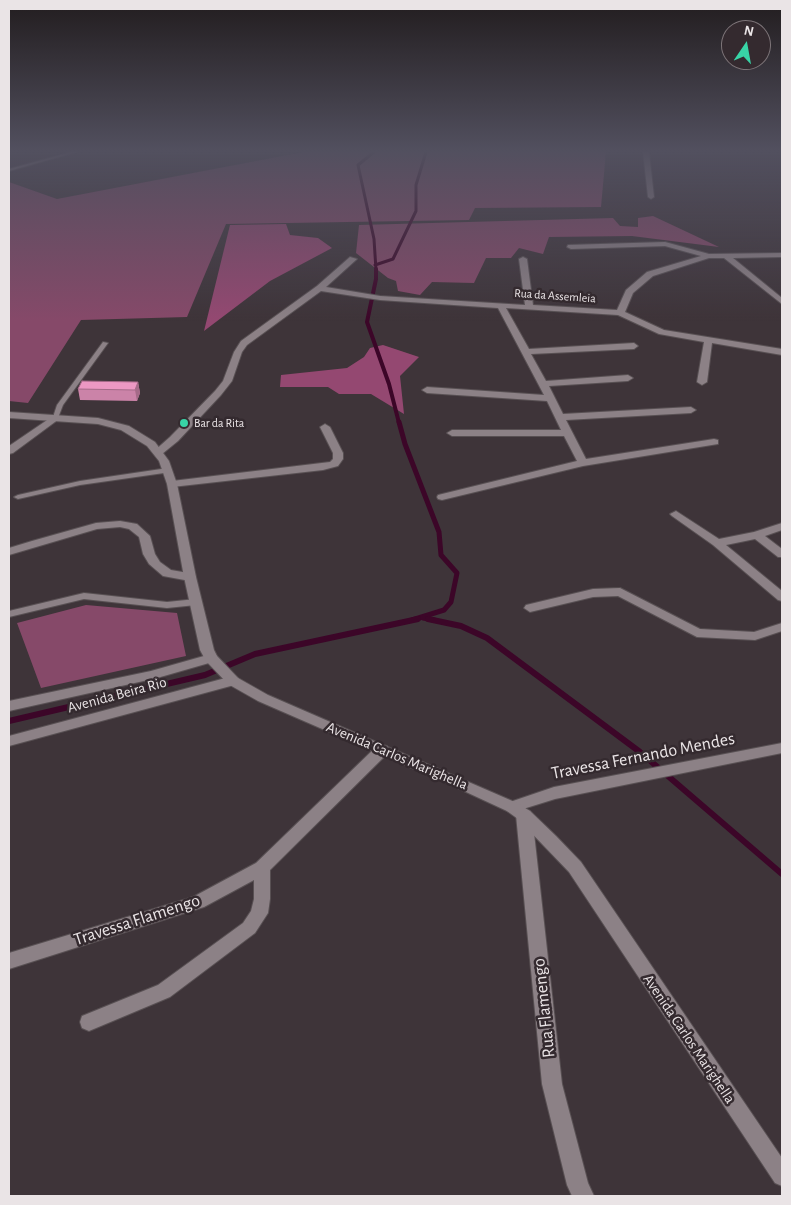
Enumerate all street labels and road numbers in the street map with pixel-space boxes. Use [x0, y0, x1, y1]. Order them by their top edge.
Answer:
street label: Rua da Assemleia [514, 286, 596, 306]
street label: Avenida Beira Rio [65, 673, 169, 717]
street label: Avenida Carlos Marighella [324, 718, 470, 794]
street label: Travessa Fernando Mendes [549, 728, 737, 784]
street label: Travessa Flamengo [71, 889, 203, 951]
street label: Rua Flamengo [528, 957, 560, 1059]
street label: Avenida Carlos Marighella [639, 971, 739, 1107]

